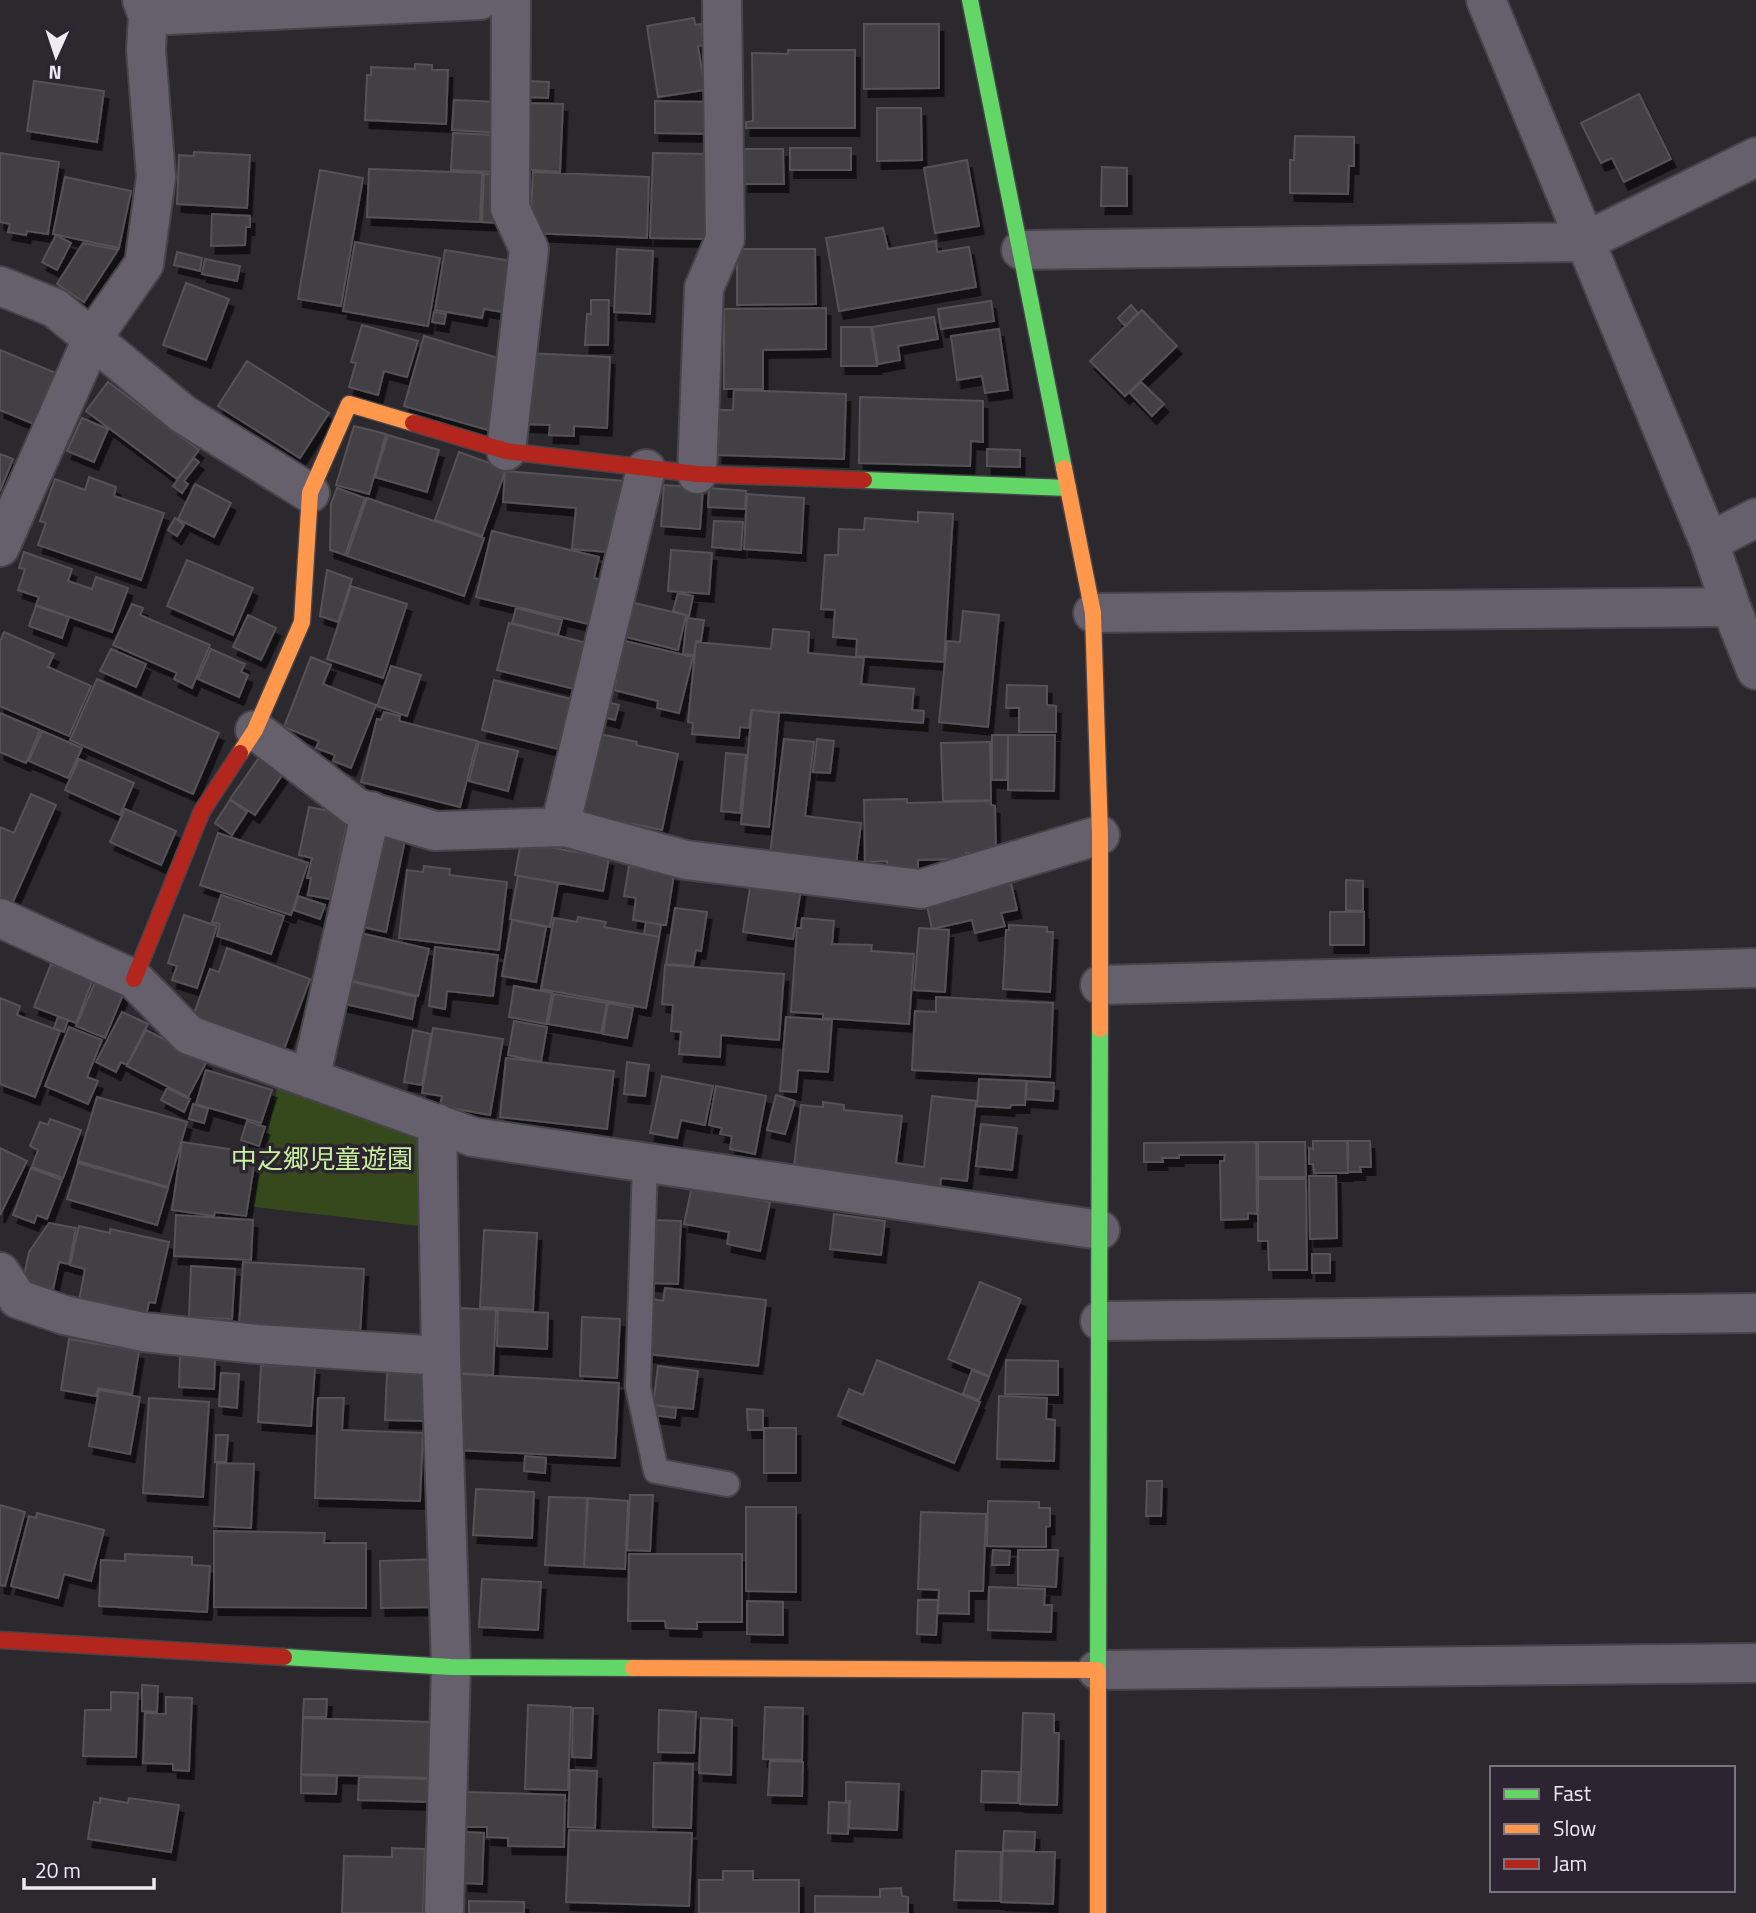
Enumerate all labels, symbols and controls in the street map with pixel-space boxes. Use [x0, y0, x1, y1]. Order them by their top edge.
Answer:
north arrow [21, 21, 91, 91]
text: N [48, 59, 62, 88]
park label: 中之郷児童遊園 [231, 1139, 413, 1178]
legend [1490, 1766, 1735, 1892]
text: Fast [1553, 1777, 1592, 1809]
text: Slow [1553, 1812, 1596, 1844]
scale bar [24, 1846, 154, 1890]
text: Jam [1553, 1847, 1587, 1879]
text: 20 m [35, 1854, 81, 1886]

